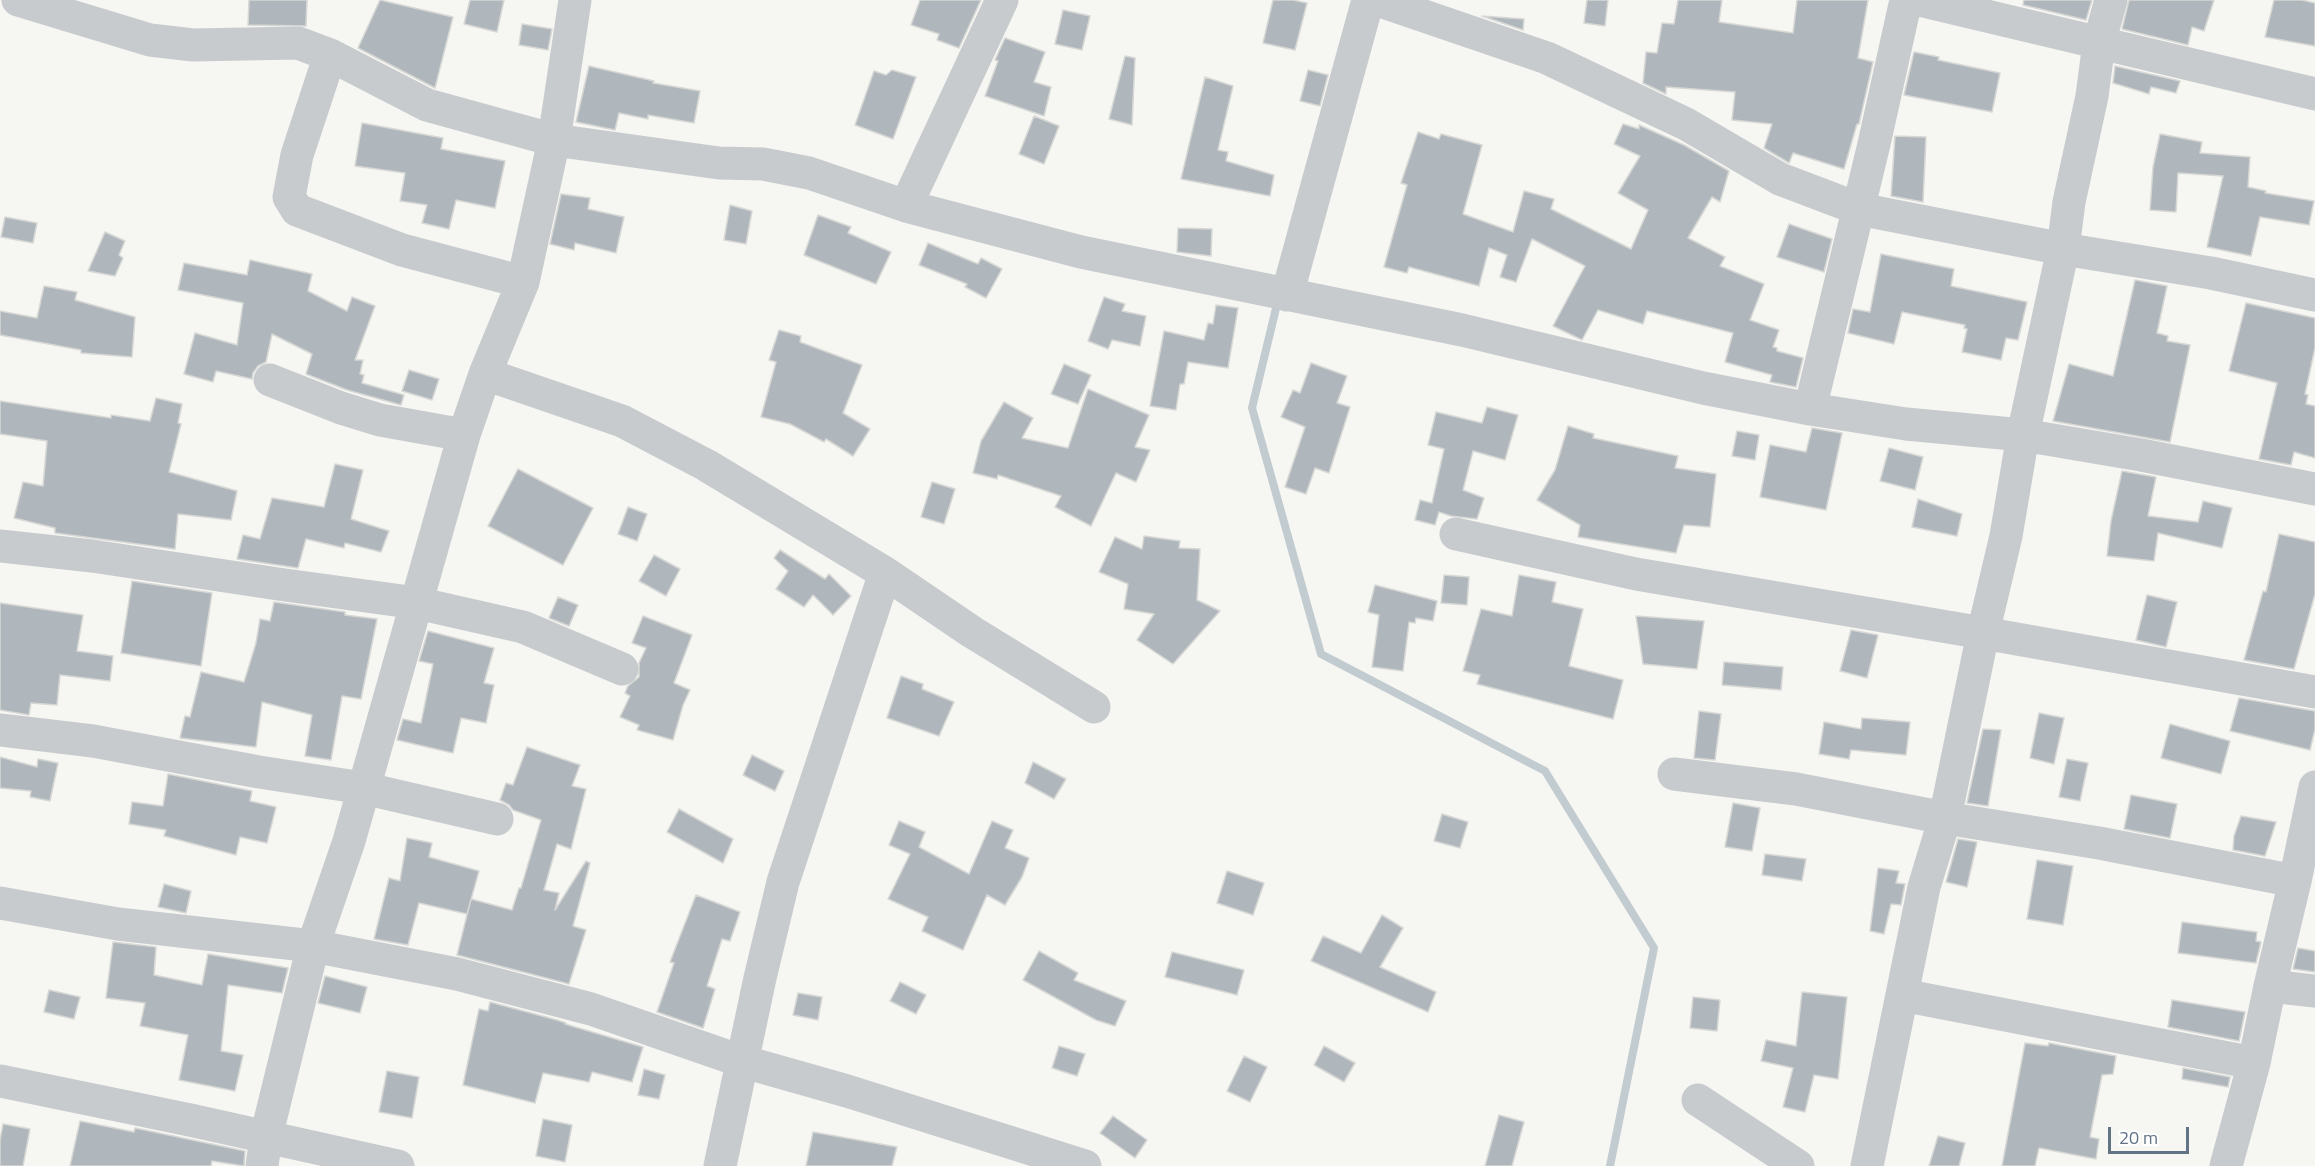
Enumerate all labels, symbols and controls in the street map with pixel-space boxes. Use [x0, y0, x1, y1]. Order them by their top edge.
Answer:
scale bar [2111, 1115, 2192, 1153]
text: 20 m [2119, 1124, 2158, 1151]

